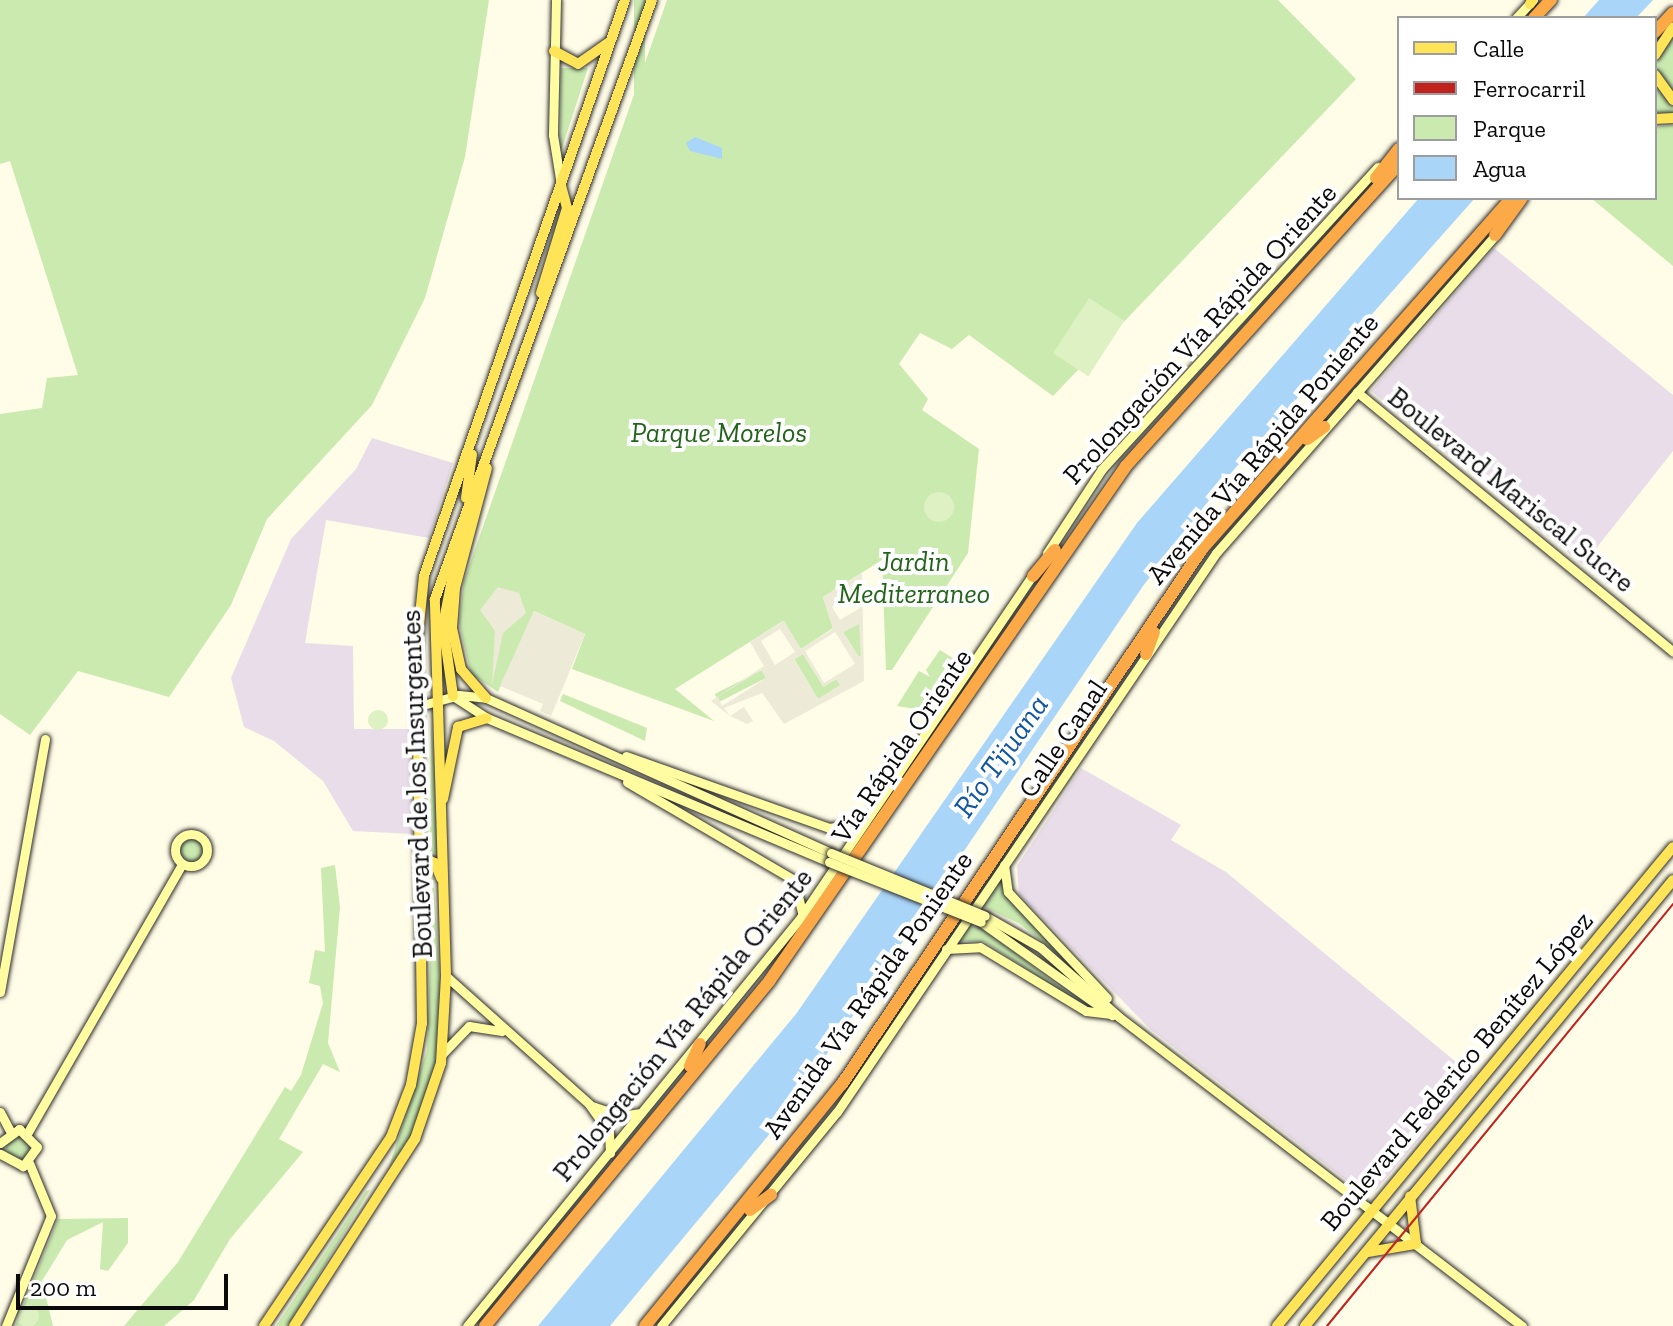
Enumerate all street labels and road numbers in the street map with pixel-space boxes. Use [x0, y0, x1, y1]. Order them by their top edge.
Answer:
street label: Prolongación Vía Rápida Oriente [1056, 176, 1344, 492]
street label: Avenida Vía Rápida Poniente [1140, 306, 1386, 592]
street label: Boulevard Mariscal Sucre [1381, 380, 1641, 600]
street label: Boulevard de los Insurgentes [394, 609, 440, 959]
street label: Vía Rápida Oriente [825, 642, 979, 850]
street label: Calle Canal [1011, 674, 1115, 804]
street label: Avenida Vía Rápida Poniente [756, 844, 980, 1146]
street label: Prolongación Vía Rápida Oriente [546, 861, 820, 1189]
street label: Boulevard Federico Benítez López [1314, 905, 1600, 1237]

